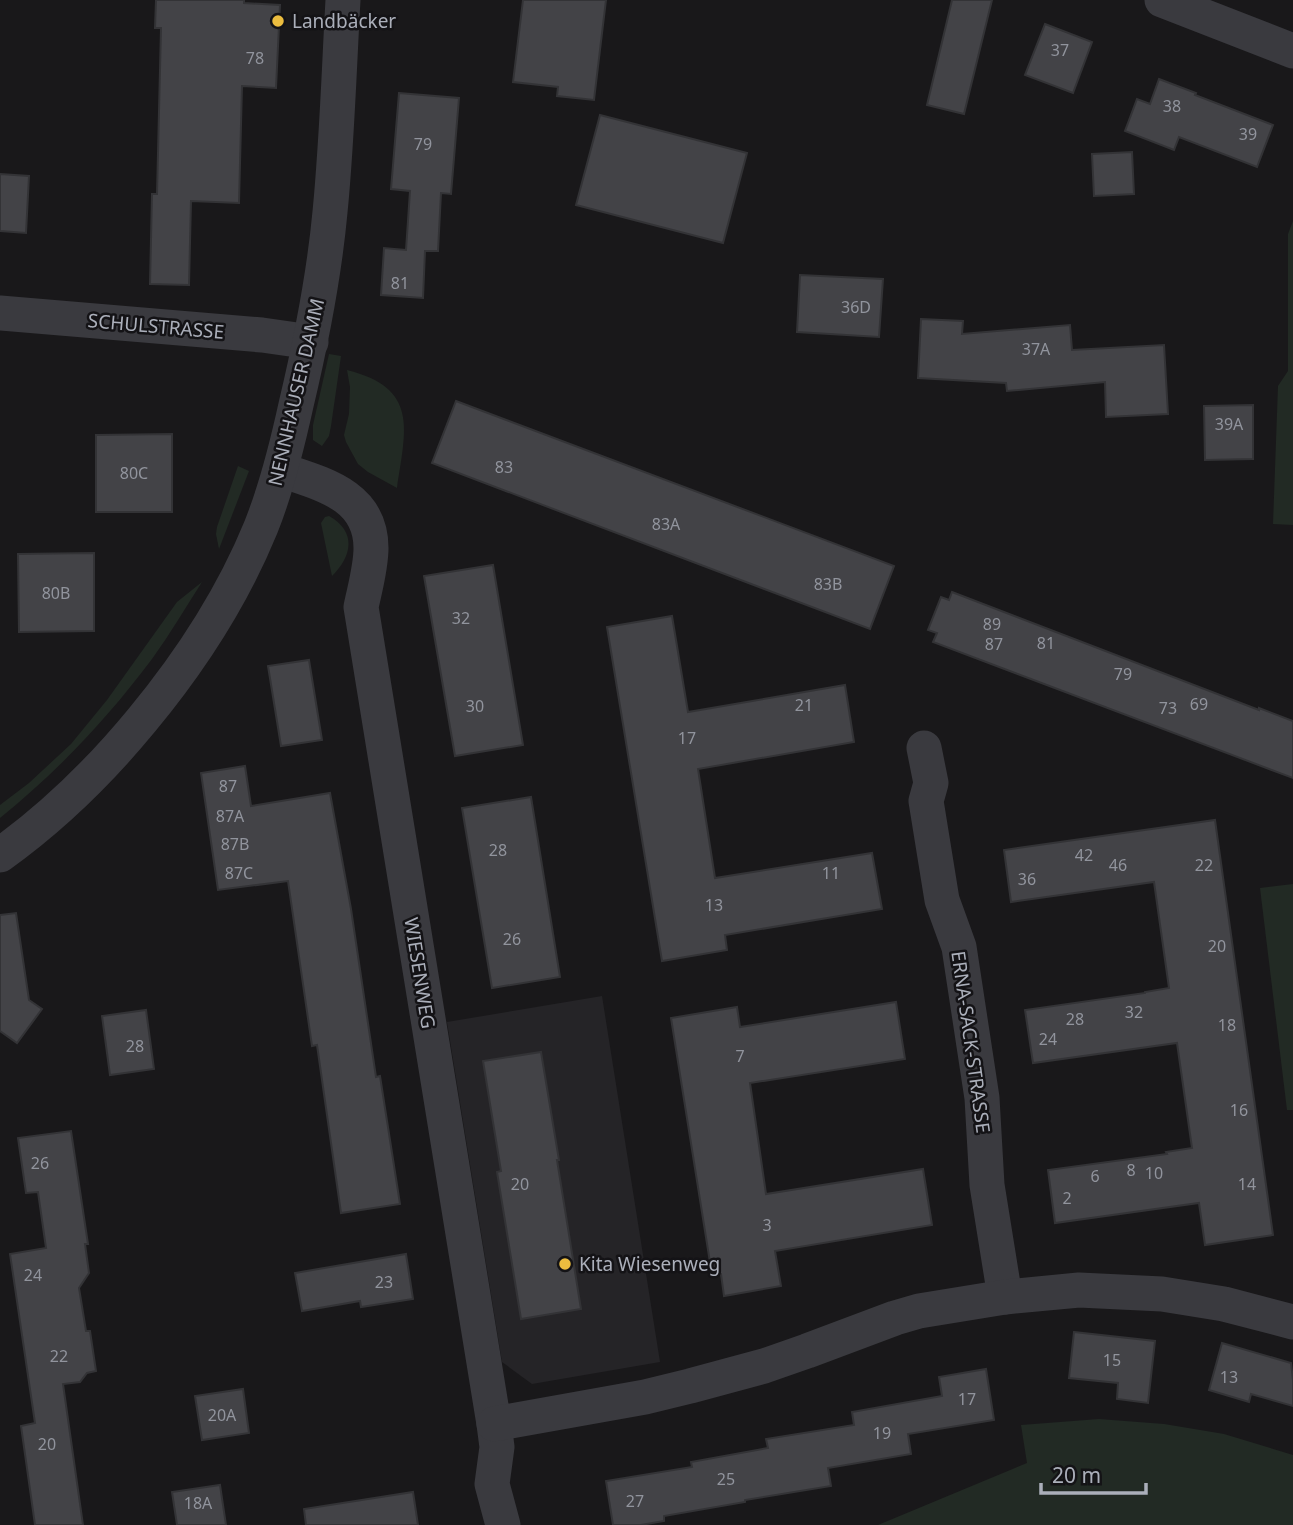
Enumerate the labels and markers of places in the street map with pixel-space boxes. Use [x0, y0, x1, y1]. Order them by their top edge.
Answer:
place label: Landbäcker [292, 8, 396, 34]
marker: Landbäcker [270, 13, 286, 29]
place label: Kita Wiesenweg [579, 1251, 720, 1277]
marker: Kita Wiesenweg [557, 1256, 573, 1272]

